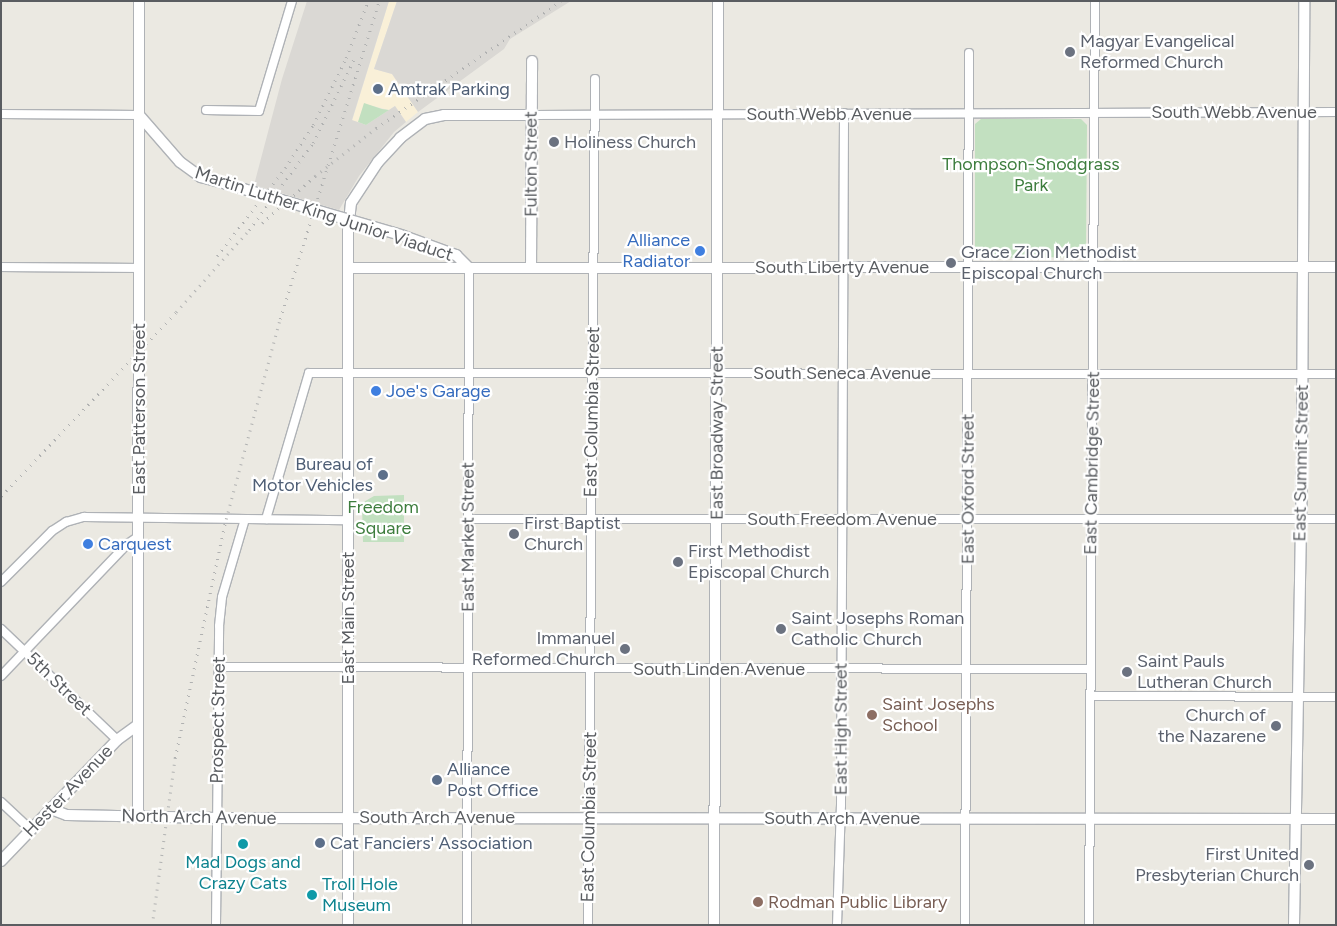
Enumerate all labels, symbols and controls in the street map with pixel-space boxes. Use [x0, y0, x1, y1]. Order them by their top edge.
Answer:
place label: Magyar Evangelical Reformed Church [1080, 31, 1234, 74]
marker: Magyar Evangelical Reformed Church [1064, 46, 1076, 58]
place label: Amtrak Parking [388, 78, 510, 100]
marker: Amtrak Parking [372, 83, 384, 95]
street label: South Webb Avenue [1151, 101, 1317, 123]
street label: South Webb Avenue [746, 103, 912, 125]
street label: Fulton Street [520, 111, 542, 217]
place label: Holiness Church [564, 131, 696, 153]
marker: Holiness Church [548, 136, 560, 148]
park label: Thompson-Snodgrass Park [942, 154, 1120, 196]
street label: Martin Luther King Junior Viaduct [192, 162, 456, 266]
place label: Alliance Radiator [622, 230, 690, 272]
place label: Grace Zion Methodist Episcopal Church [961, 242, 1137, 284]
marker: Alliance Radiator [694, 245, 706, 257]
street label: South Liberty Avenue [755, 256, 929, 278]
marker: Grace Zion Methodist Episcopal Church [945, 257, 957, 269]
street label: East Patterson Street [128, 323, 150, 495]
street label: East Columbia Street [580, 326, 604, 498]
street label: East Broadway Street [706, 346, 728, 520]
street label: South Seneca Avenue [753, 362, 931, 384]
street label: East Cambridge Street [1080, 371, 1104, 555]
place label: Joe's Garage [386, 380, 490, 402]
street label: East Summit Street [1289, 384, 1313, 542]
marker: Joe's Garage [370, 385, 382, 397]
street label: East Oxford Street [957, 414, 979, 564]
place label: Bureau of Motor Vehicles [252, 454, 373, 496]
street label: East Market Street [457, 462, 479, 612]
marker: Bureau of Motor Vehicles [377, 469, 389, 481]
park label: Freedom Square [347, 497, 419, 540]
street label: South Freedom Avenue [747, 508, 937, 530]
place label: First Baptist Church [524, 513, 621, 556]
marker: First Baptist Church [508, 528, 520, 540]
place label: Carquest [98, 533, 172, 555]
marker: Carquest [82, 538, 94, 550]
place label: First Methodist Episcopal Church [688, 541, 829, 584]
street label: East Main Street [337, 552, 359, 684]
marker: First Methodist Episcopal Church [672, 556, 684, 568]
place label: Saint Josephs Roman Catholic Church [791, 608, 964, 650]
marker: Saint Josephs Roman Catholic Church [775, 623, 787, 635]
place label: Immanuel Reformed Church [472, 628, 615, 670]
marker: Immanuel Reformed Church [619, 643, 631, 655]
street label: 5th Street [22, 648, 96, 720]
place label: Saint Pauls Lutheran Church [1137, 651, 1272, 694]
street label: Prospect Street [206, 656, 230, 784]
street label: South Linden Avenue [633, 658, 805, 680]
street label: East High Street [830, 663, 852, 795]
marker: Saint Pauls Lutheran Church [1121, 666, 1133, 678]
place label: Saint Josephs School [882, 694, 995, 736]
place label: Church of the Nazarene [1158, 705, 1266, 748]
marker: Saint Josephs School [866, 709, 878, 721]
marker: Church of the Nazarene [1270, 720, 1282, 732]
street label: East Columbia Street [577, 731, 601, 903]
street label: Hester Avenue [19, 740, 117, 842]
place label: Alliance Post Office [447, 759, 538, 802]
marker: Alliance Post Office [431, 774, 443, 786]
street label: North Arch Avenue [121, 805, 277, 829]
street label: South Arch Avenue [359, 806, 515, 828]
street label: South Arch Avenue [764, 807, 920, 829]
place label: Cat Fanciers' Association [330, 832, 533, 854]
marker: Cat Fanciers' Association [314, 837, 326, 849]
marker: Mad Dogs and Crazy Cats [237, 838, 249, 850]
place label: First United Presbyterian Church [1135, 844, 1299, 886]
place label: Mad Dogs and Crazy Cats [185, 852, 301, 894]
marker: First United Presbyterian Church [1303, 859, 1315, 871]
place label: Troll Hole Museum [322, 874, 398, 916]
marker: Troll Hole Museum [306, 889, 318, 901]
place label: Rodman Public Library [768, 891, 947, 913]
marker: Rodman Public Library [752, 896, 764, 908]

